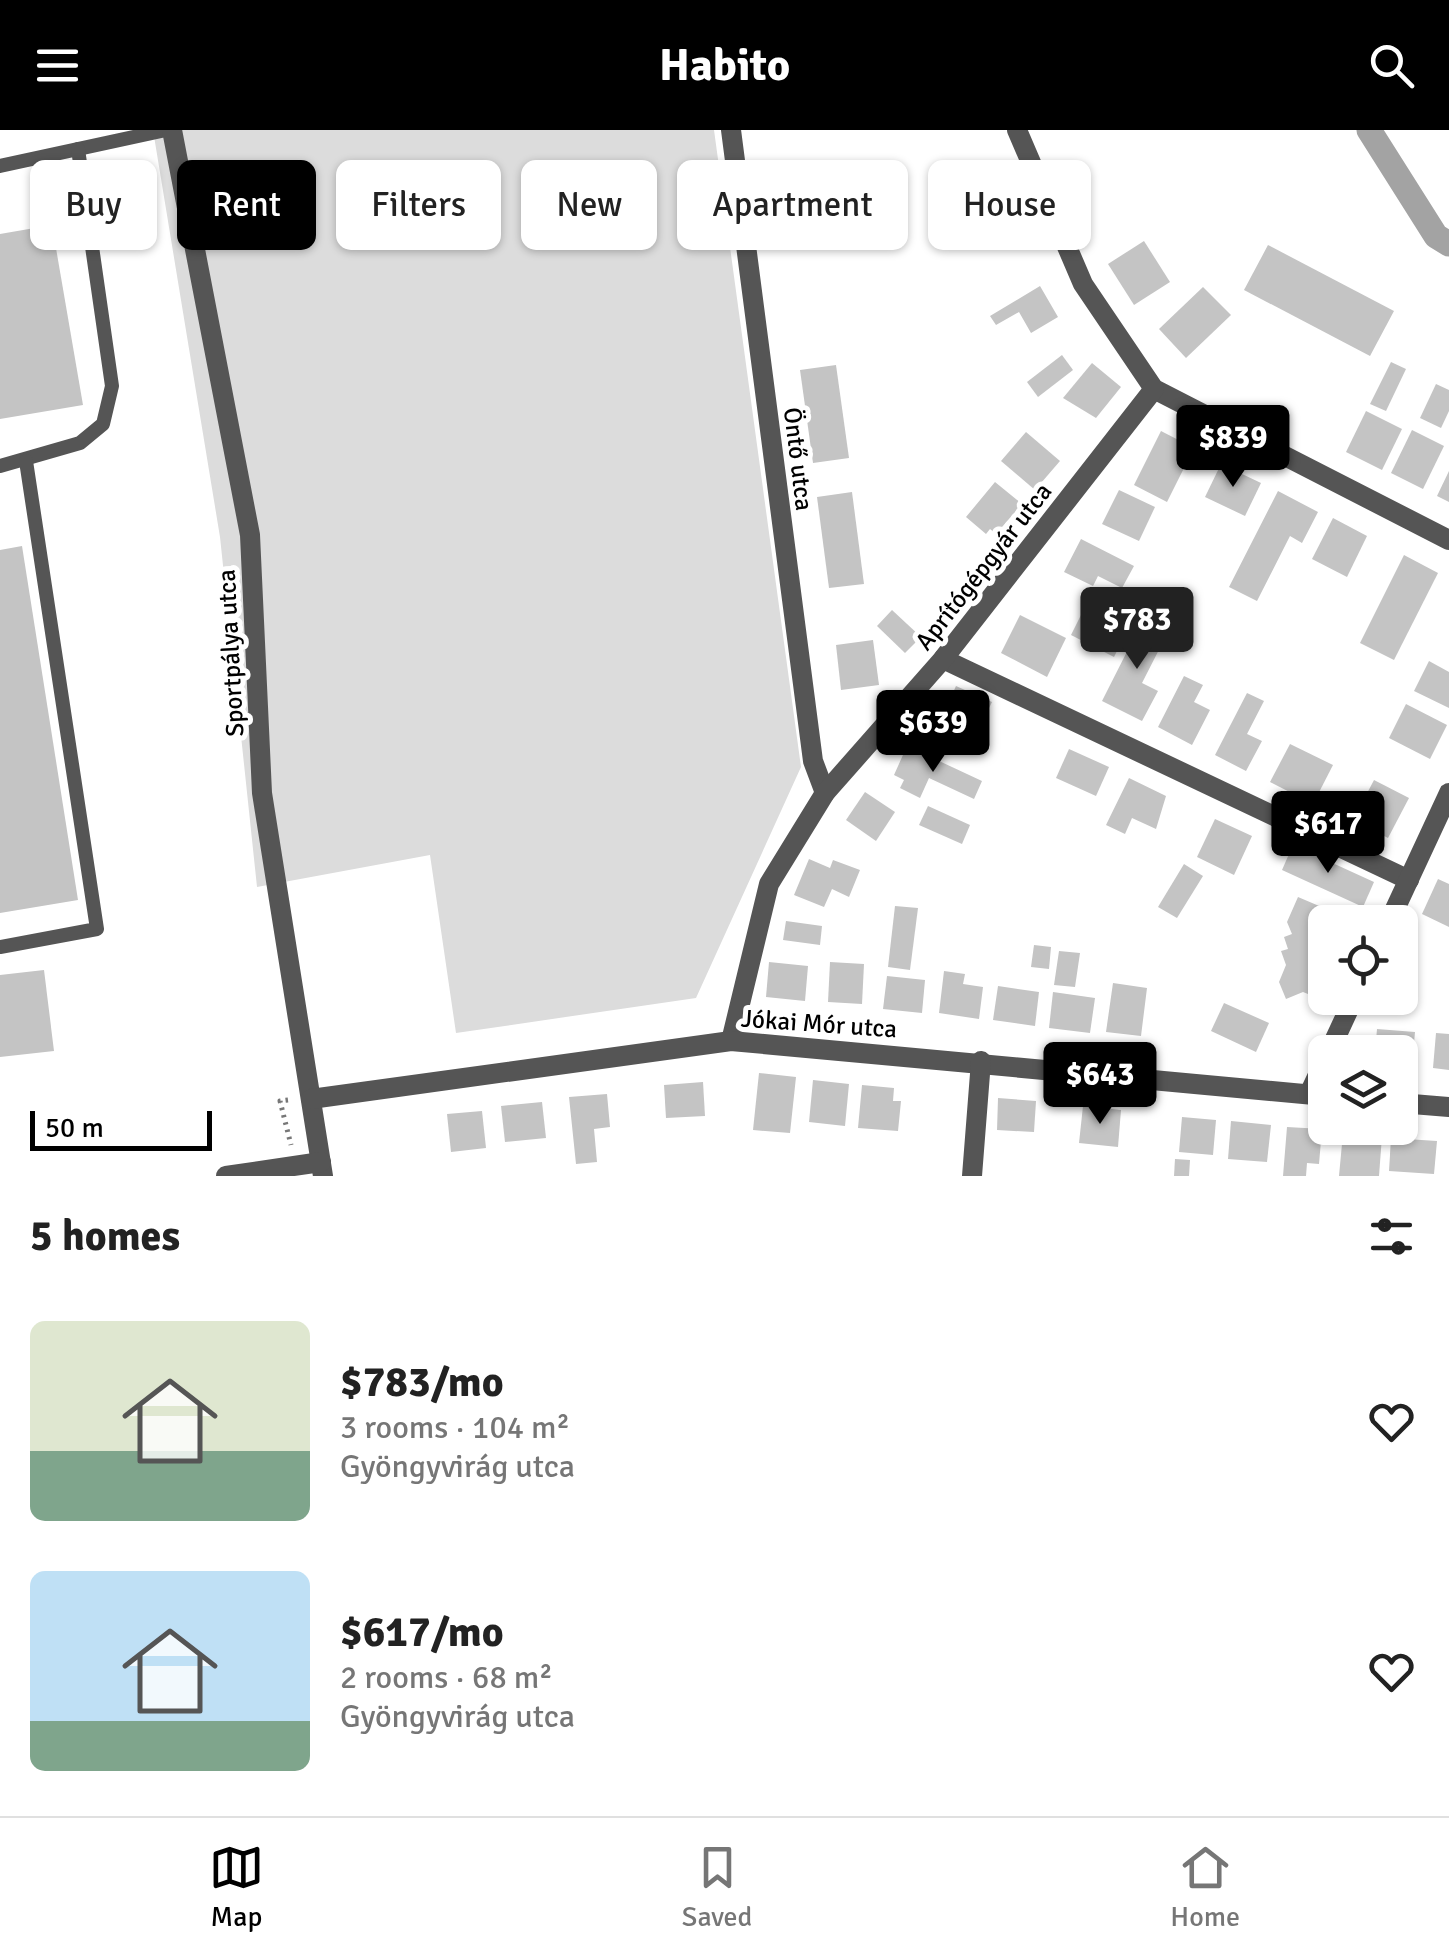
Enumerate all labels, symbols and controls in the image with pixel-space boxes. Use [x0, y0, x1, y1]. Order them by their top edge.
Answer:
icon: menu [30, 38, 85, 93]
text: Habito [659, 38, 790, 93]
icon: search [1364, 38, 1419, 93]
chip: Buy [30, 160, 157, 250]
chip: Rent [177, 160, 316, 250]
chip: Filters [336, 160, 501, 250]
chip: New [521, 160, 657, 250]
chip: Apartment [677, 160, 908, 250]
chip: House [928, 160, 1091, 250]
pin: $839 [1174, 405, 1292, 490]
street label: Öntő utca [777, 406, 820, 512]
text: $839 [1198, 418, 1268, 457]
street label: Aprítógépgyár utca [908, 476, 1058, 656]
street label: Sportpálya utca [211, 568, 250, 738]
pin: $783 [1078, 587, 1196, 672]
text: $783 [1102, 600, 1172, 639]
pin: $639 [874, 690, 992, 775]
text: $639 [898, 703, 968, 742]
pin: $617 [1269, 791, 1387, 876]
text: $617 [1293, 804, 1363, 843]
map controls [1308, 905, 1418, 1145]
button: locate [1308, 905, 1418, 1015]
street label: Jókai Mór utca [740, 1003, 898, 1044]
button: layers [1308, 1035, 1418, 1145]
pin: $643 [1041, 1042, 1159, 1127]
text: $643 [1065, 1055, 1135, 1094]
scale bar [30, 1106, 212, 1150]
text: 50 m [45, 1111, 104, 1145]
icon: filters [1364, 1209, 1419, 1264]
text: 5 homes [30, 1211, 180, 1262]
text: $783/mo [340, 1357, 504, 1408]
icon: home [110, 1361, 230, 1481]
icon: heart [1364, 1394, 1419, 1449]
text: 3 rooms · 104 m² [340, 1408, 570, 1447]
text: Gyöngyvirág utca [340, 1447, 575, 1486]
text: $617/mo [340, 1607, 504, 1658]
icon: home [110, 1611, 230, 1731]
icon: heart [1364, 1644, 1419, 1699]
text: 2 rooms · 68 m² [340, 1658, 553, 1697]
text: Gyöngyvirág utca [340, 1697, 575, 1736]
tab: Map [209, 1840, 264, 1934]
tab: Saved [682, 1840, 752, 1934]
tab: Home [1170, 1840, 1240, 1934]

